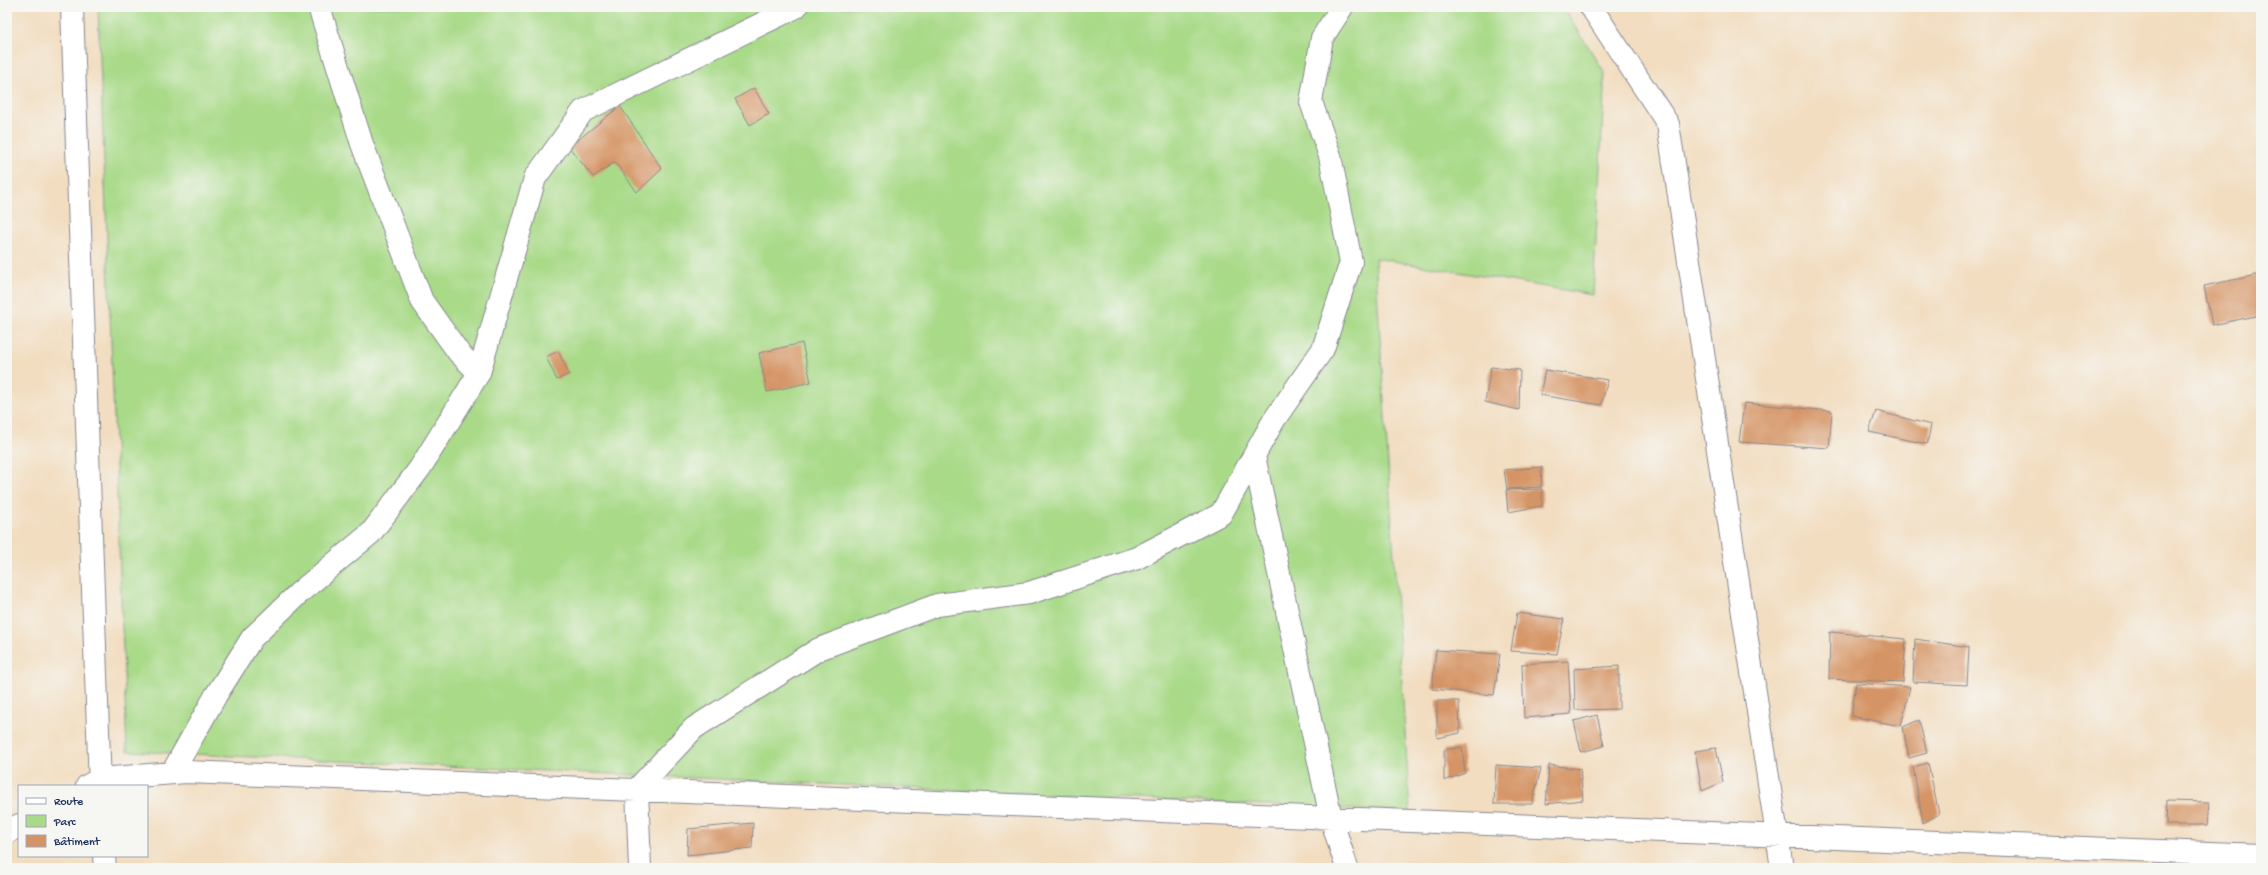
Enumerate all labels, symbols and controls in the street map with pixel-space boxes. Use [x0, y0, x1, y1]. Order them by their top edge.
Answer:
legend [18, 785, 148, 857]
text: Route [54, 796, 84, 810]
text: Parc [53, 816, 77, 830]
text: Bâtiment [53, 836, 101, 850]

